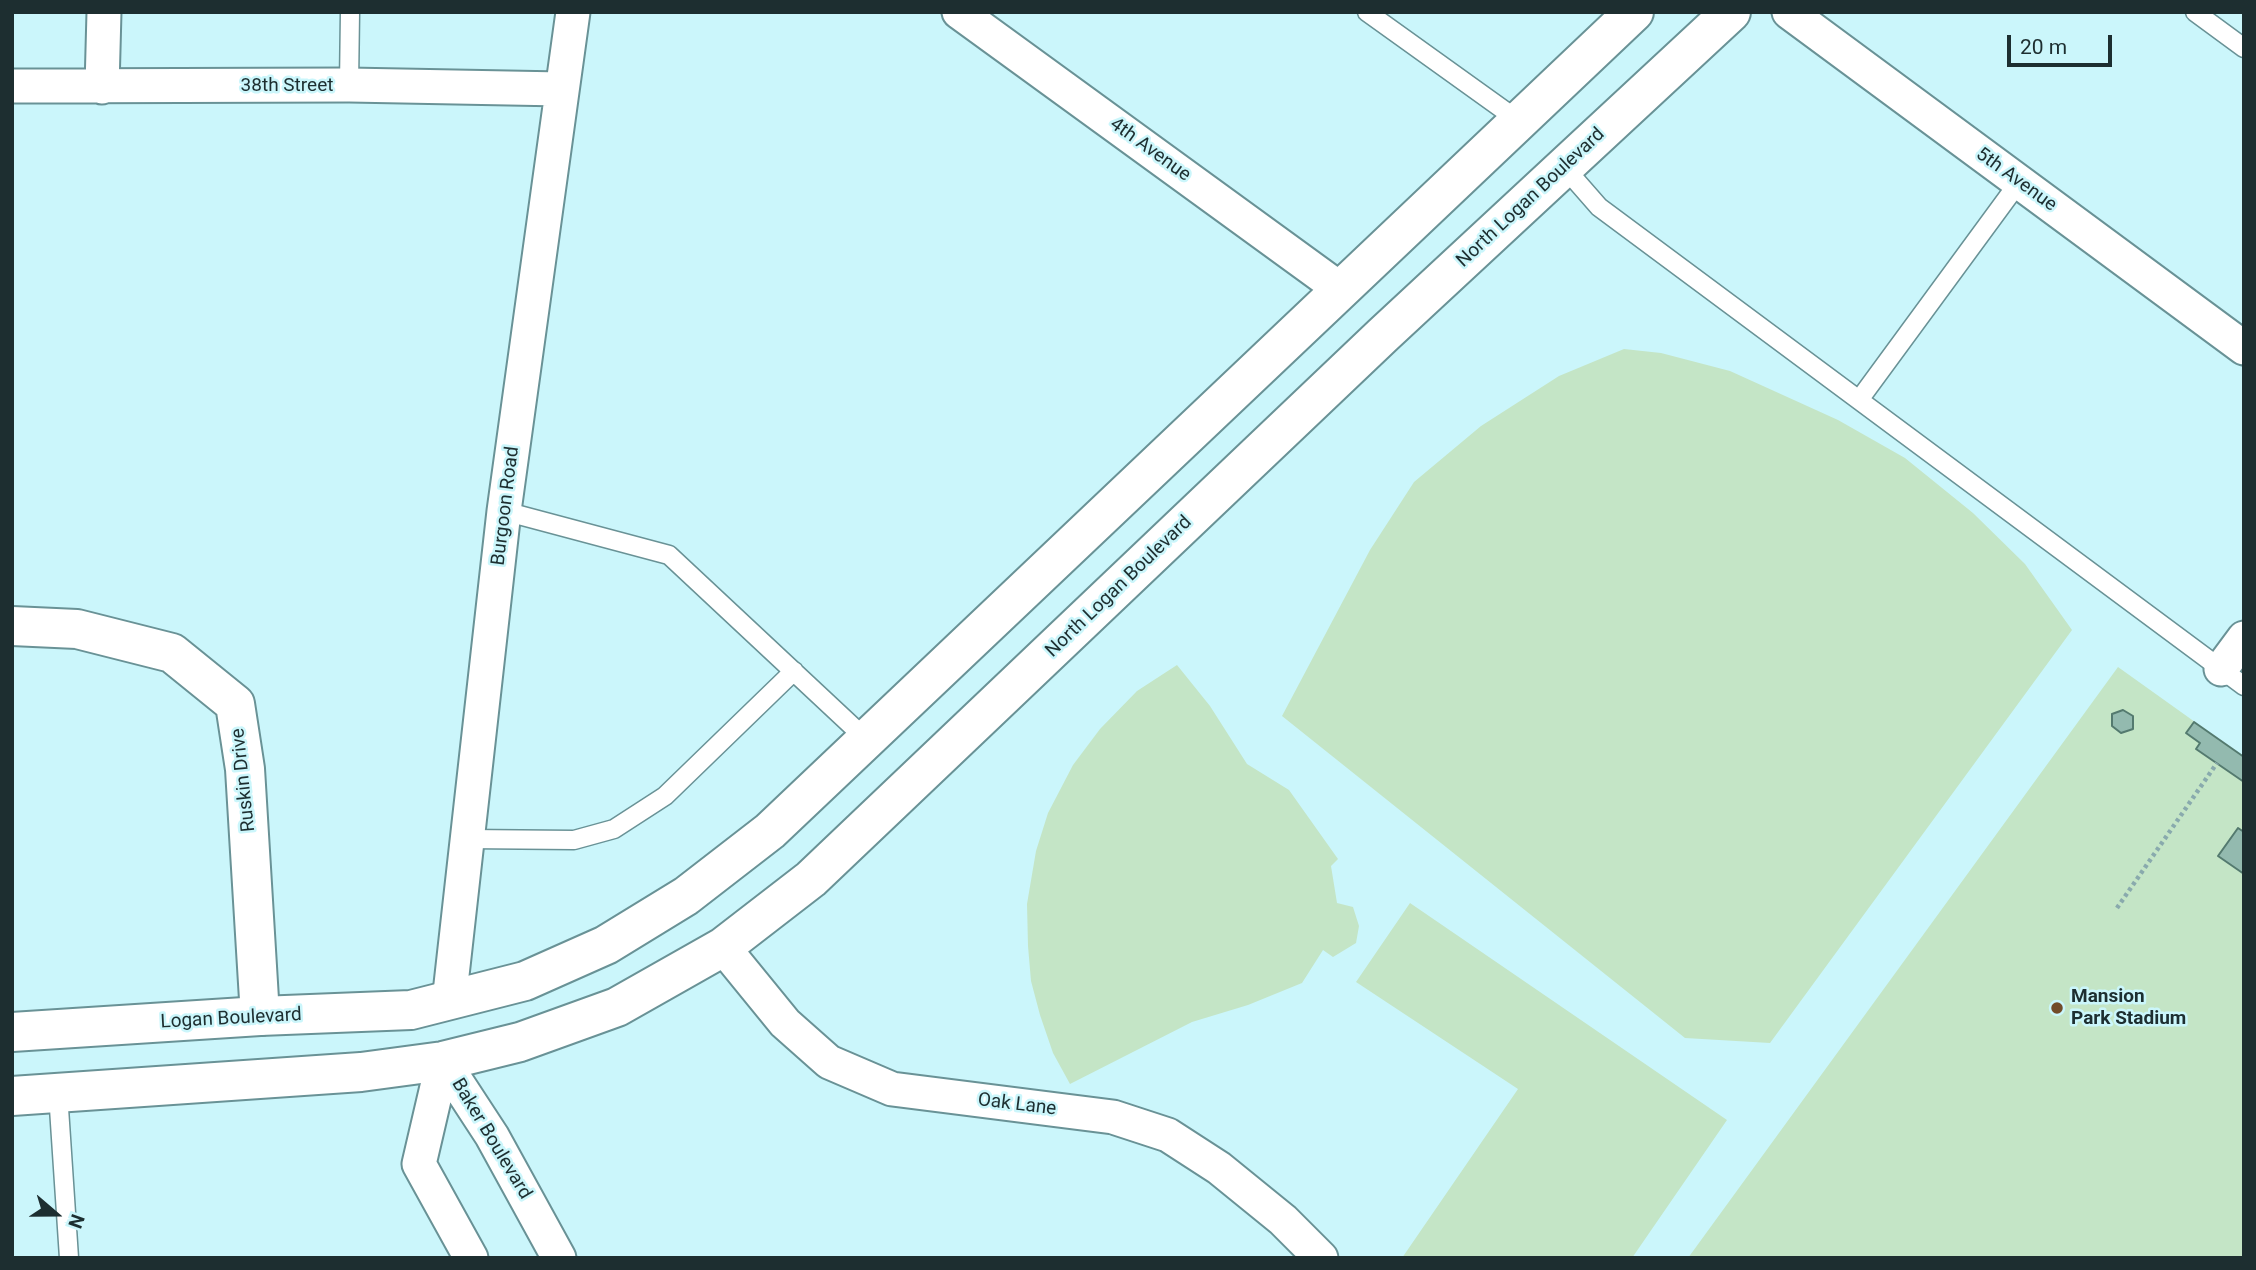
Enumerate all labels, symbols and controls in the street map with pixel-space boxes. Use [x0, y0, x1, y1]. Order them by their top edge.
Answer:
scale bar [2011, 21, 2116, 65]
text: 20 m [2020, 35, 2067, 59]
street label: 38th Street [241, 75, 333, 97]
street label: 4th Avenue [1105, 113, 1195, 187]
street label: North Logan Boulevard [1452, 123, 1610, 273]
street label: 5th Avenue [1971, 143, 2061, 217]
street label: Burgoon Road [487, 445, 525, 567]
street label: North Logan Boulevard [1041, 511, 1197, 663]
street label: Ruskin Drive [227, 727, 261, 833]
place label: Mansion Park Stadium [2071, 986, 2186, 1030]
marker: Mansion Park Stadium [2049, 1000, 2065, 1016]
street label: Logan Boulevard [160, 1004, 302, 1034]
street label: Baker Boulevard [446, 1074, 536, 1204]
street label: Oak Lane [976, 1089, 1058, 1121]
north arrow [21, 1179, 91, 1249]
text: N [63, 1211, 89, 1232]

